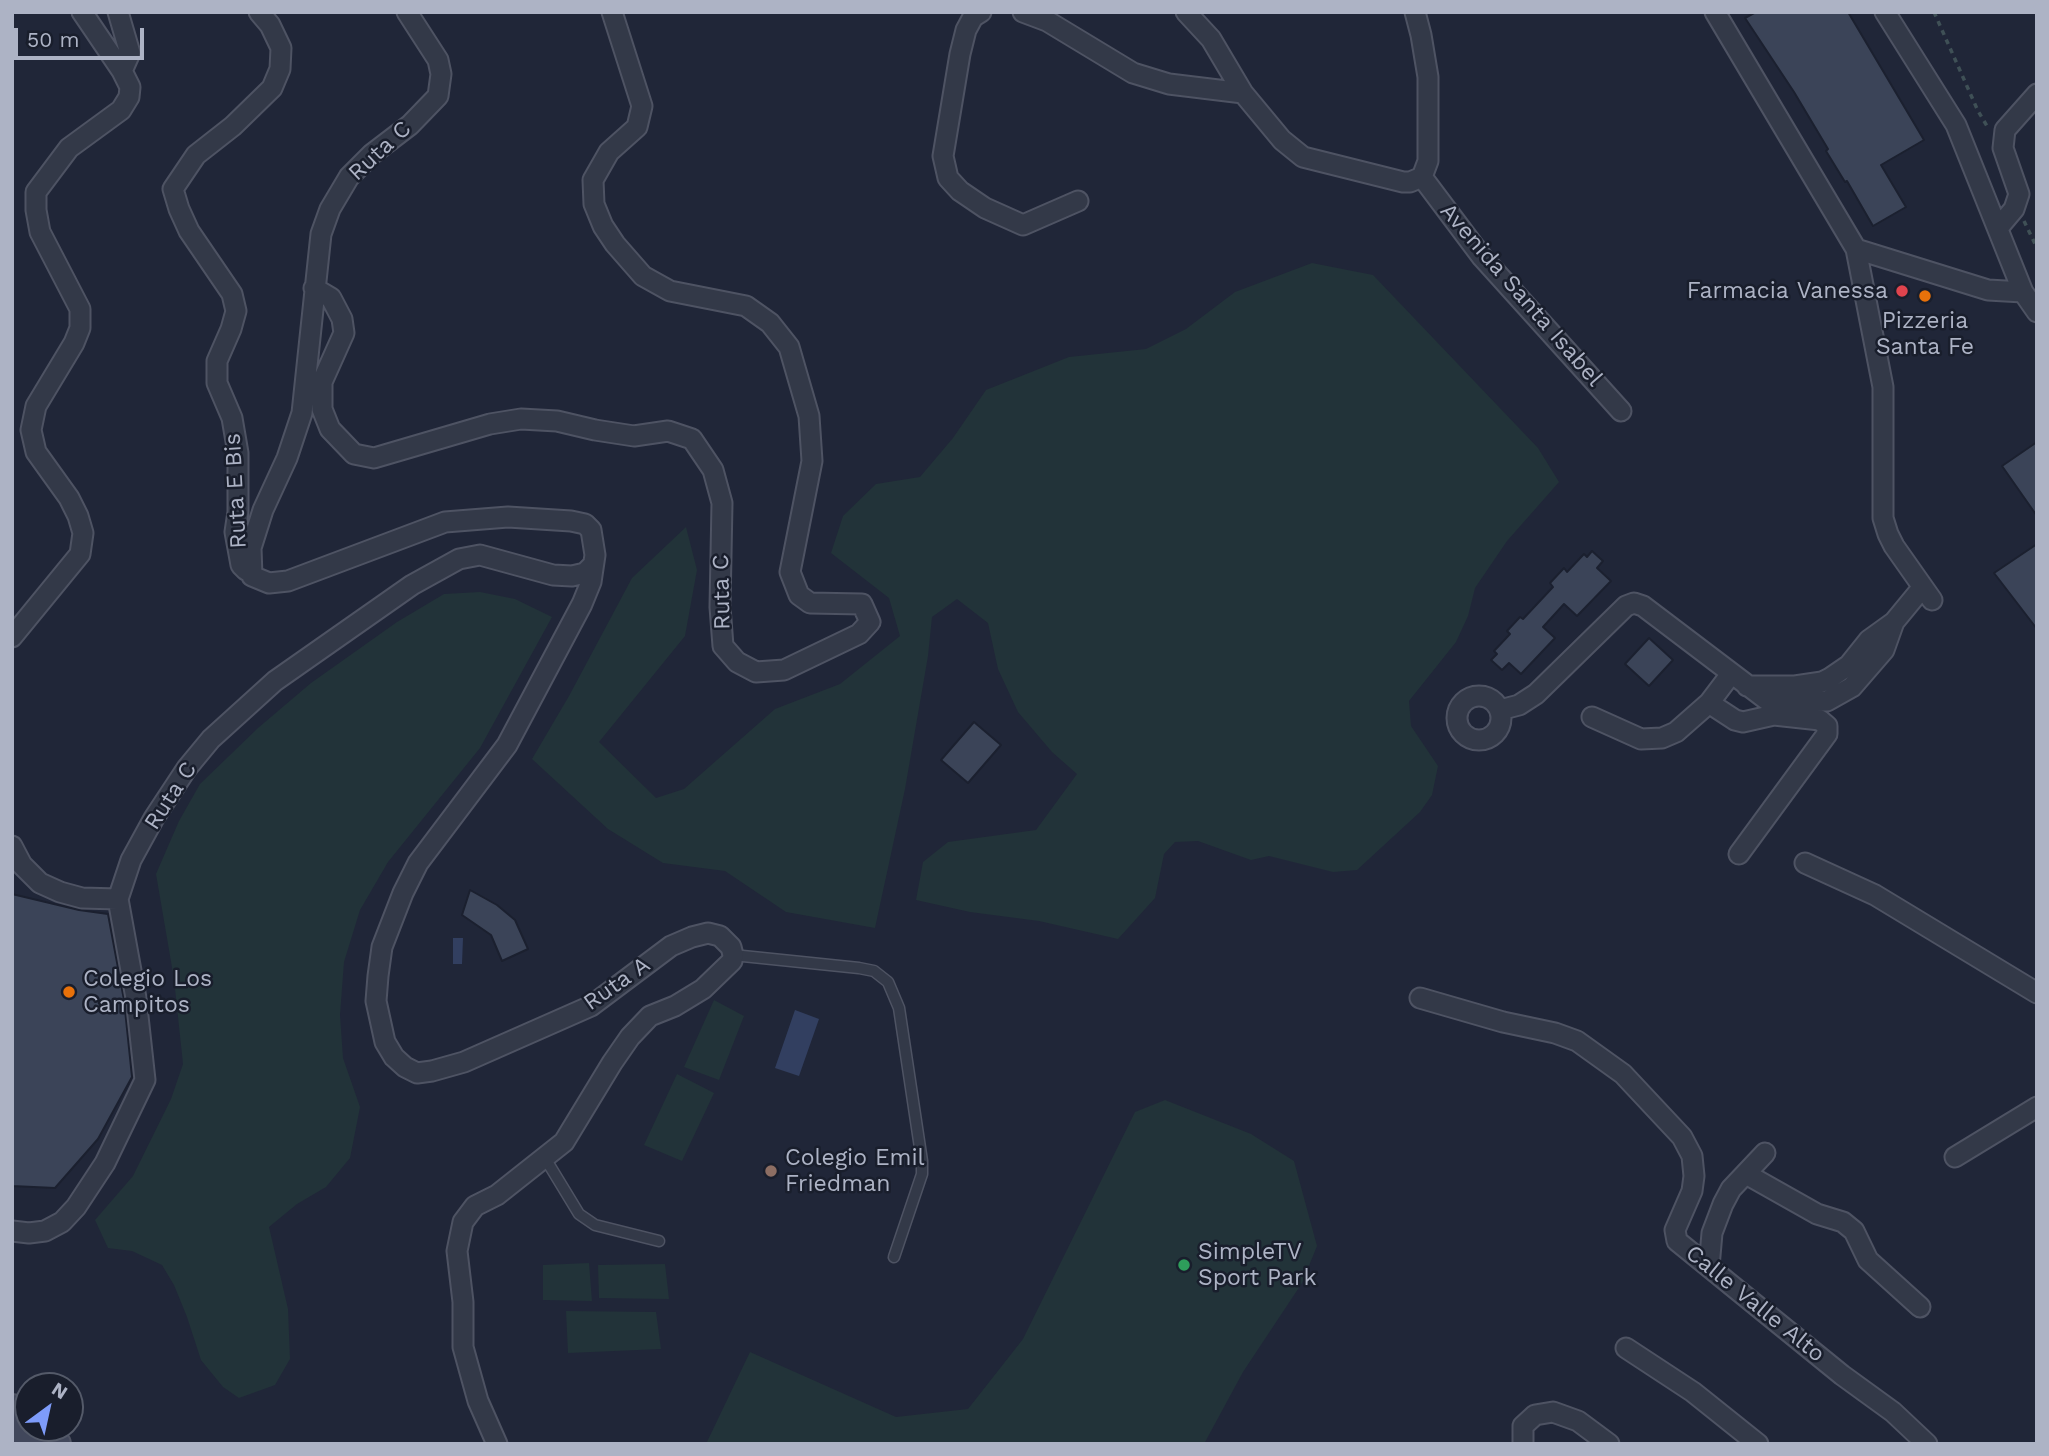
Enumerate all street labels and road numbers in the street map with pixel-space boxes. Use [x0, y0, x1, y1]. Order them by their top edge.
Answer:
street label: Ruta C [343, 115, 417, 187]
street label: Avenida Santa Isabel [1434, 198, 1608, 392]
street label: Ruta E Bis [219, 433, 253, 549]
street label: Ruta C [708, 554, 736, 630]
street label: Ruta C [139, 757, 203, 835]
street label: Ruta A [578, 951, 656, 1017]
street label: Calle Valle Alto [1680, 1239, 1830, 1369]

